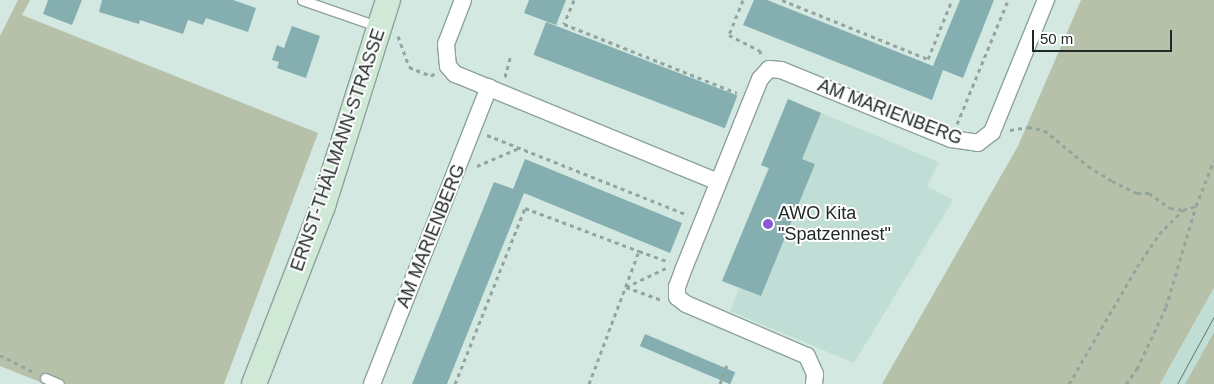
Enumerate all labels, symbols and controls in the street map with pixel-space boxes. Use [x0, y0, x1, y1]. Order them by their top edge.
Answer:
scale bar [1034, 20, 1174, 52]
street label: ERNST-THÄLMANN-STRASSE [286, 26, 390, 274]
text: 50 m [1040, 30, 1073, 47]
street label: AM MARIENBERG [815, 74, 965, 150]
street label: AM MARIENBERG [392, 161, 470, 311]
place label: AWO Kita "Spatzennest" [778, 203, 891, 245]
marker: AWO Kita "Spatzennest" [762, 218, 774, 230]

